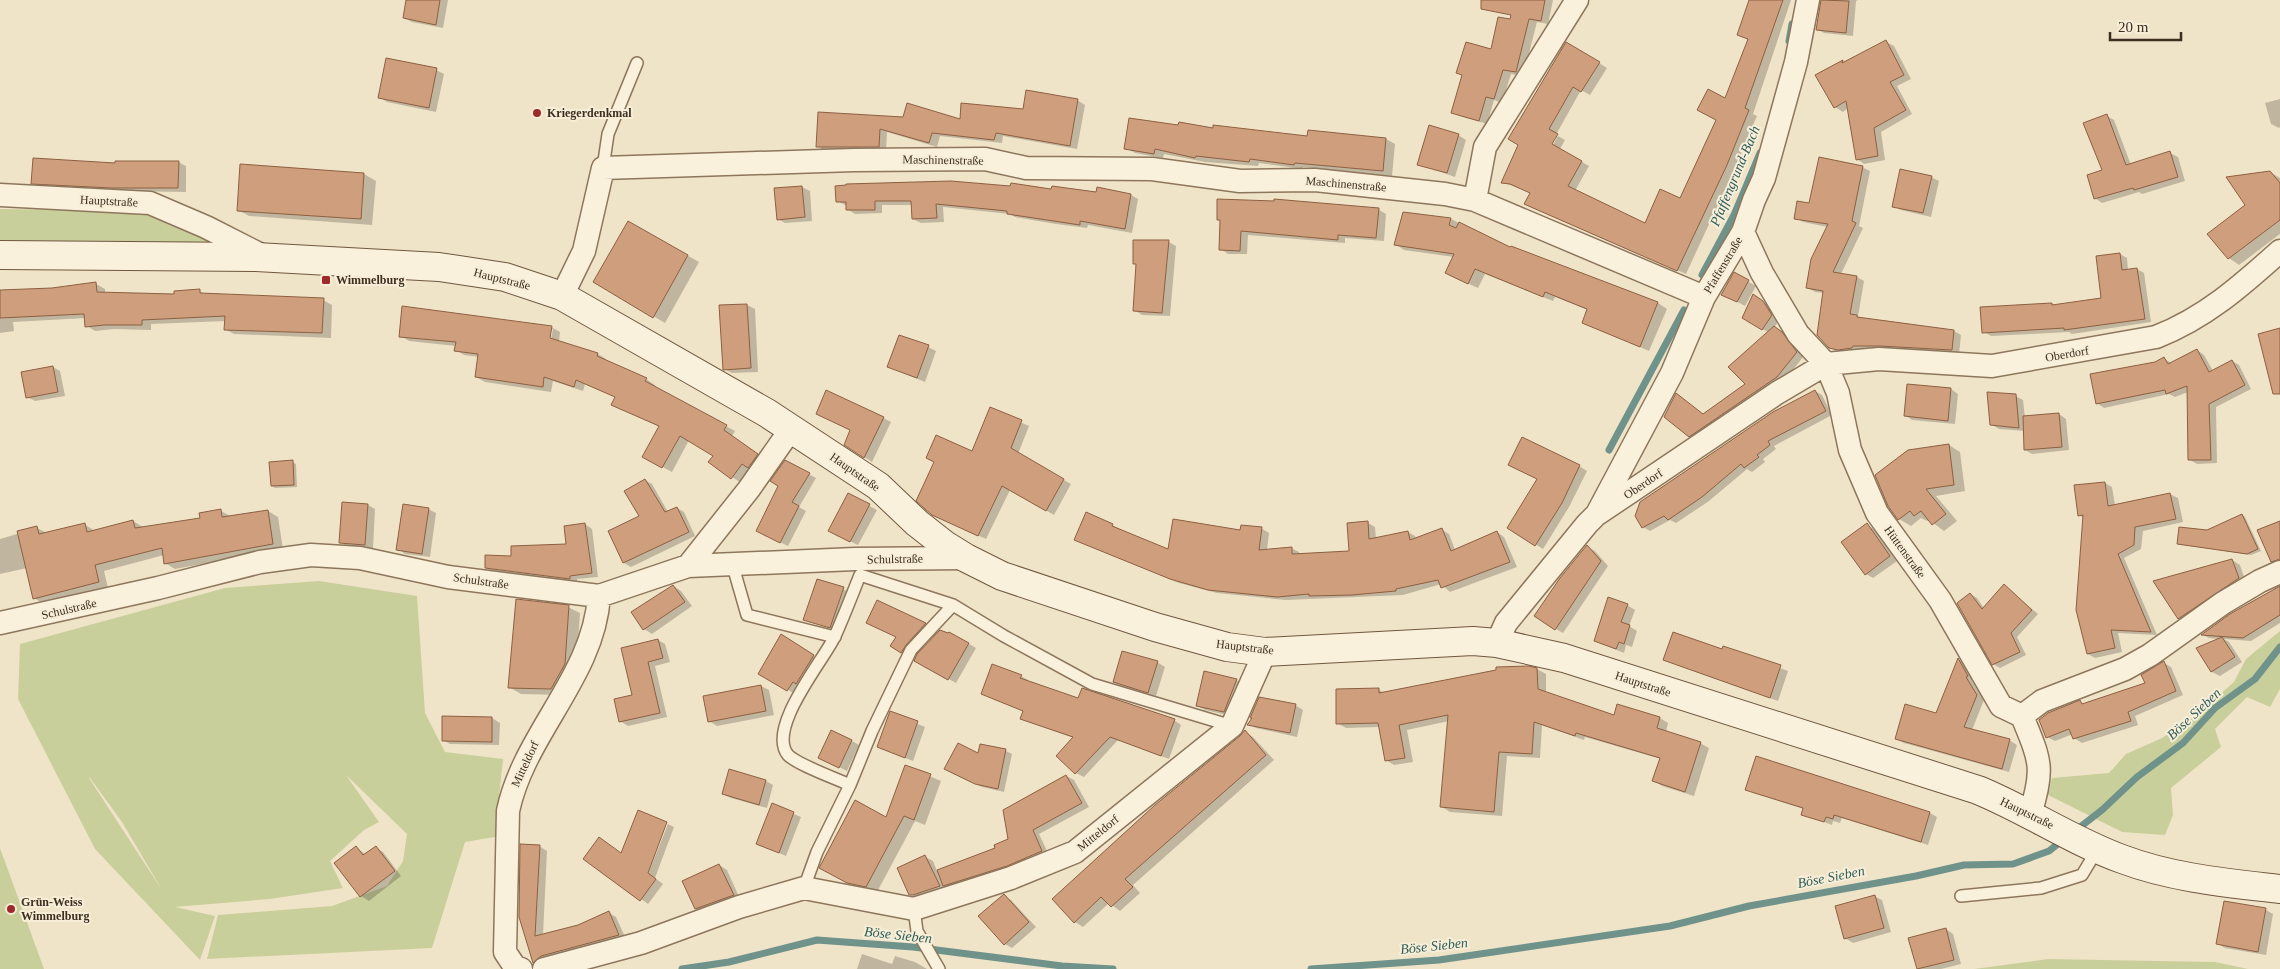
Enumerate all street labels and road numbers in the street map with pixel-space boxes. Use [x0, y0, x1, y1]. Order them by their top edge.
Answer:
street label: Maschinenstraße [902, 152, 984, 168]
street label: Maschinenstraße [1305, 173, 1387, 195]
street label: Hauptstraße [80, 192, 138, 210]
street label: Pfaffenstraße [1701, 234, 1745, 296]
street label: Hauptstraße [472, 265, 532, 293]
street label: Oberdorf [2044, 343, 2090, 365]
street label: Hauptstraße [827, 450, 883, 494]
street label: Oberdorf [1621, 466, 1665, 502]
street label: Hüttenstraße [1881, 523, 1929, 581]
street label: Schulstraße [867, 552, 923, 566]
street label: Schulstraße [452, 570, 510, 592]
street label: Schulstraße [40, 596, 98, 622]
street label: Hauptstraße [1215, 637, 1275, 657]
street label: Hauptstraße [1613, 668, 1673, 700]
street label: Mitteldorf [508, 739, 542, 789]
street label: Hauptstraße [1998, 794, 2056, 832]
street label: Mitteldorf [1074, 812, 1122, 854]

